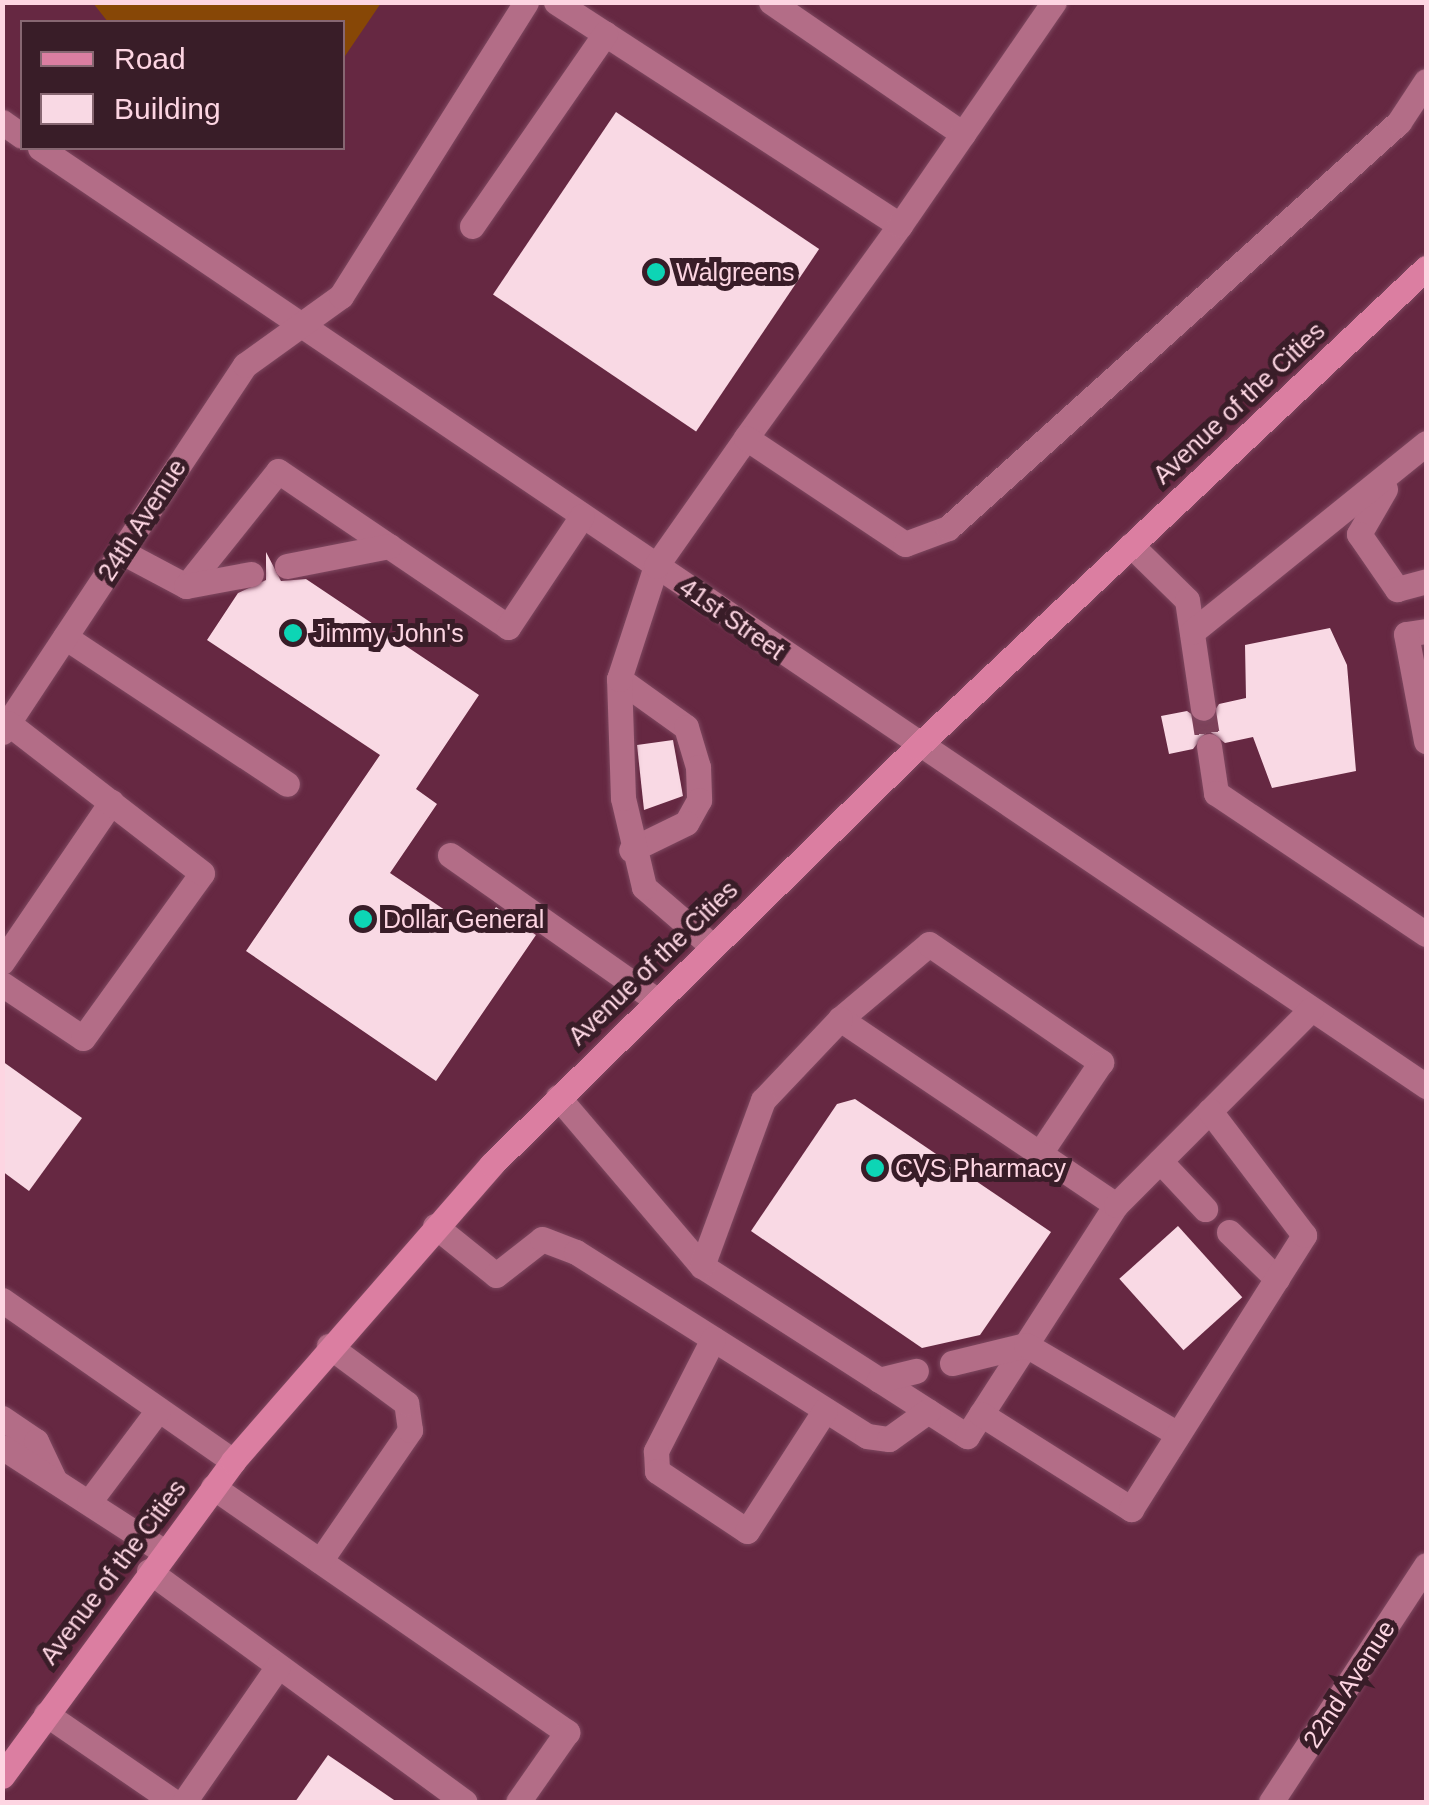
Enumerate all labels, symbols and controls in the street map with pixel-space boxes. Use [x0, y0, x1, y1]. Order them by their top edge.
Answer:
legend [20, 20, 345, 150]
text: Road [114, 42, 186, 75]
text: Building [114, 92, 221, 125]
place label: Walgreens [676, 257, 795, 287]
marker: Walgreens [645, 261, 667, 283]
street label: Avenue of the Cities [1147, 316, 1331, 490]
street label: 24th Avenue [91, 453, 193, 587]
street label: 41st Street [674, 572, 790, 666]
place label: Jimmy John's [313, 618, 464, 648]
marker: Jimmy John's [282, 622, 304, 644]
street label: Avenue of the Cities [562, 875, 744, 1051]
place label: Dollar General [383, 904, 544, 934]
marker: Dollar General [352, 908, 374, 930]
place label: CVS Pharmacy [895, 1153, 1066, 1183]
marker: CVS Pharmacy [864, 1157, 886, 1179]
street label: Avenue of the Cities [34, 1474, 192, 1670]
street label: 22nd Avenue [1296, 1614, 1402, 1754]

